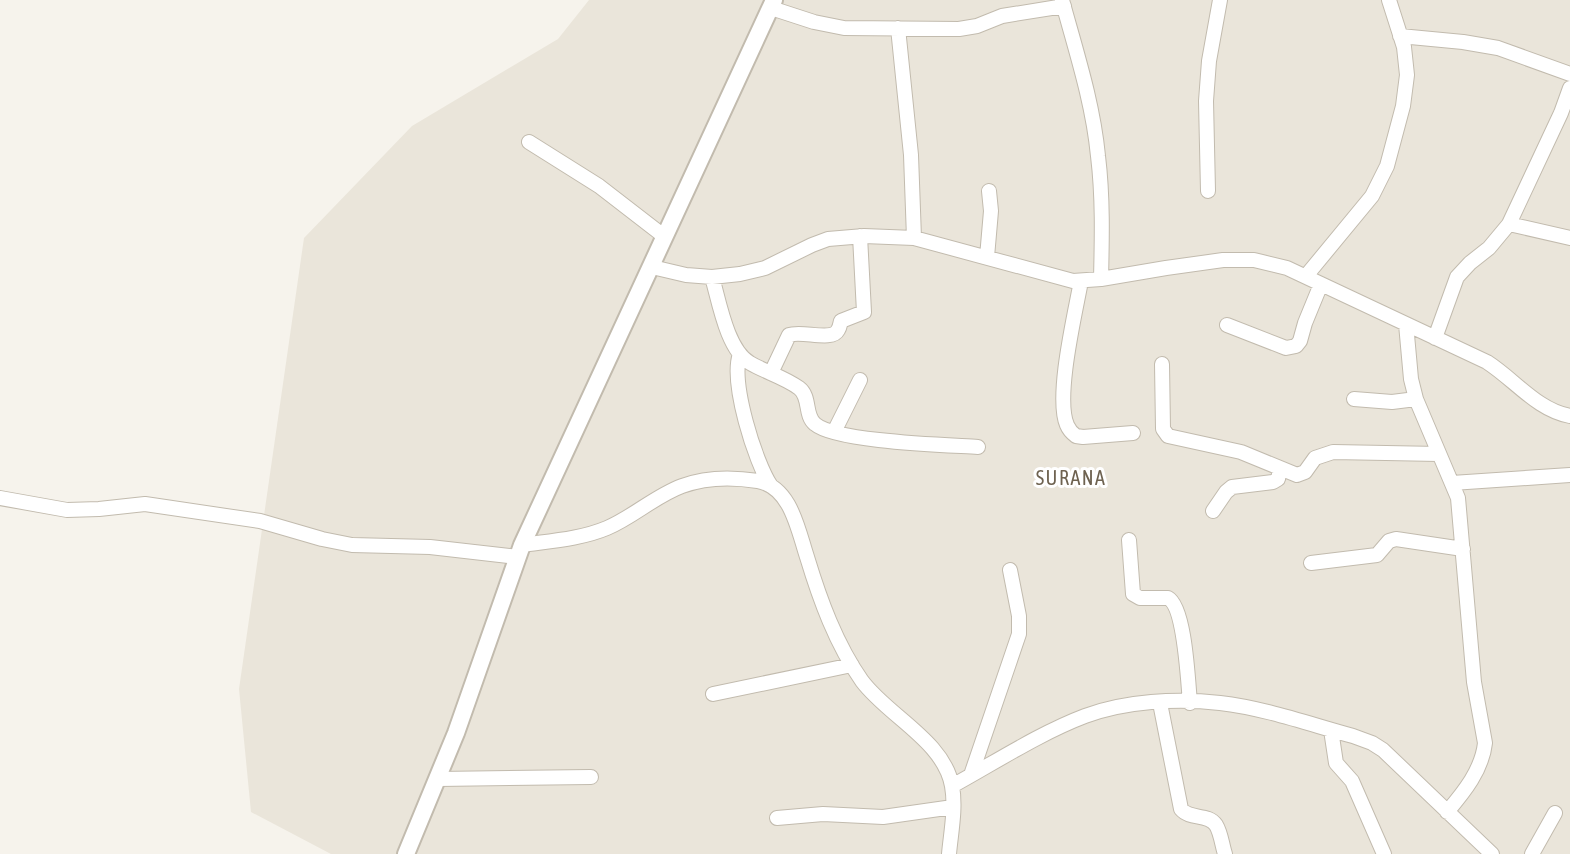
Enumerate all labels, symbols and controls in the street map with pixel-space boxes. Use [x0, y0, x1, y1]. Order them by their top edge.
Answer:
district label: SURANA [1036, 466, 1106, 489]

